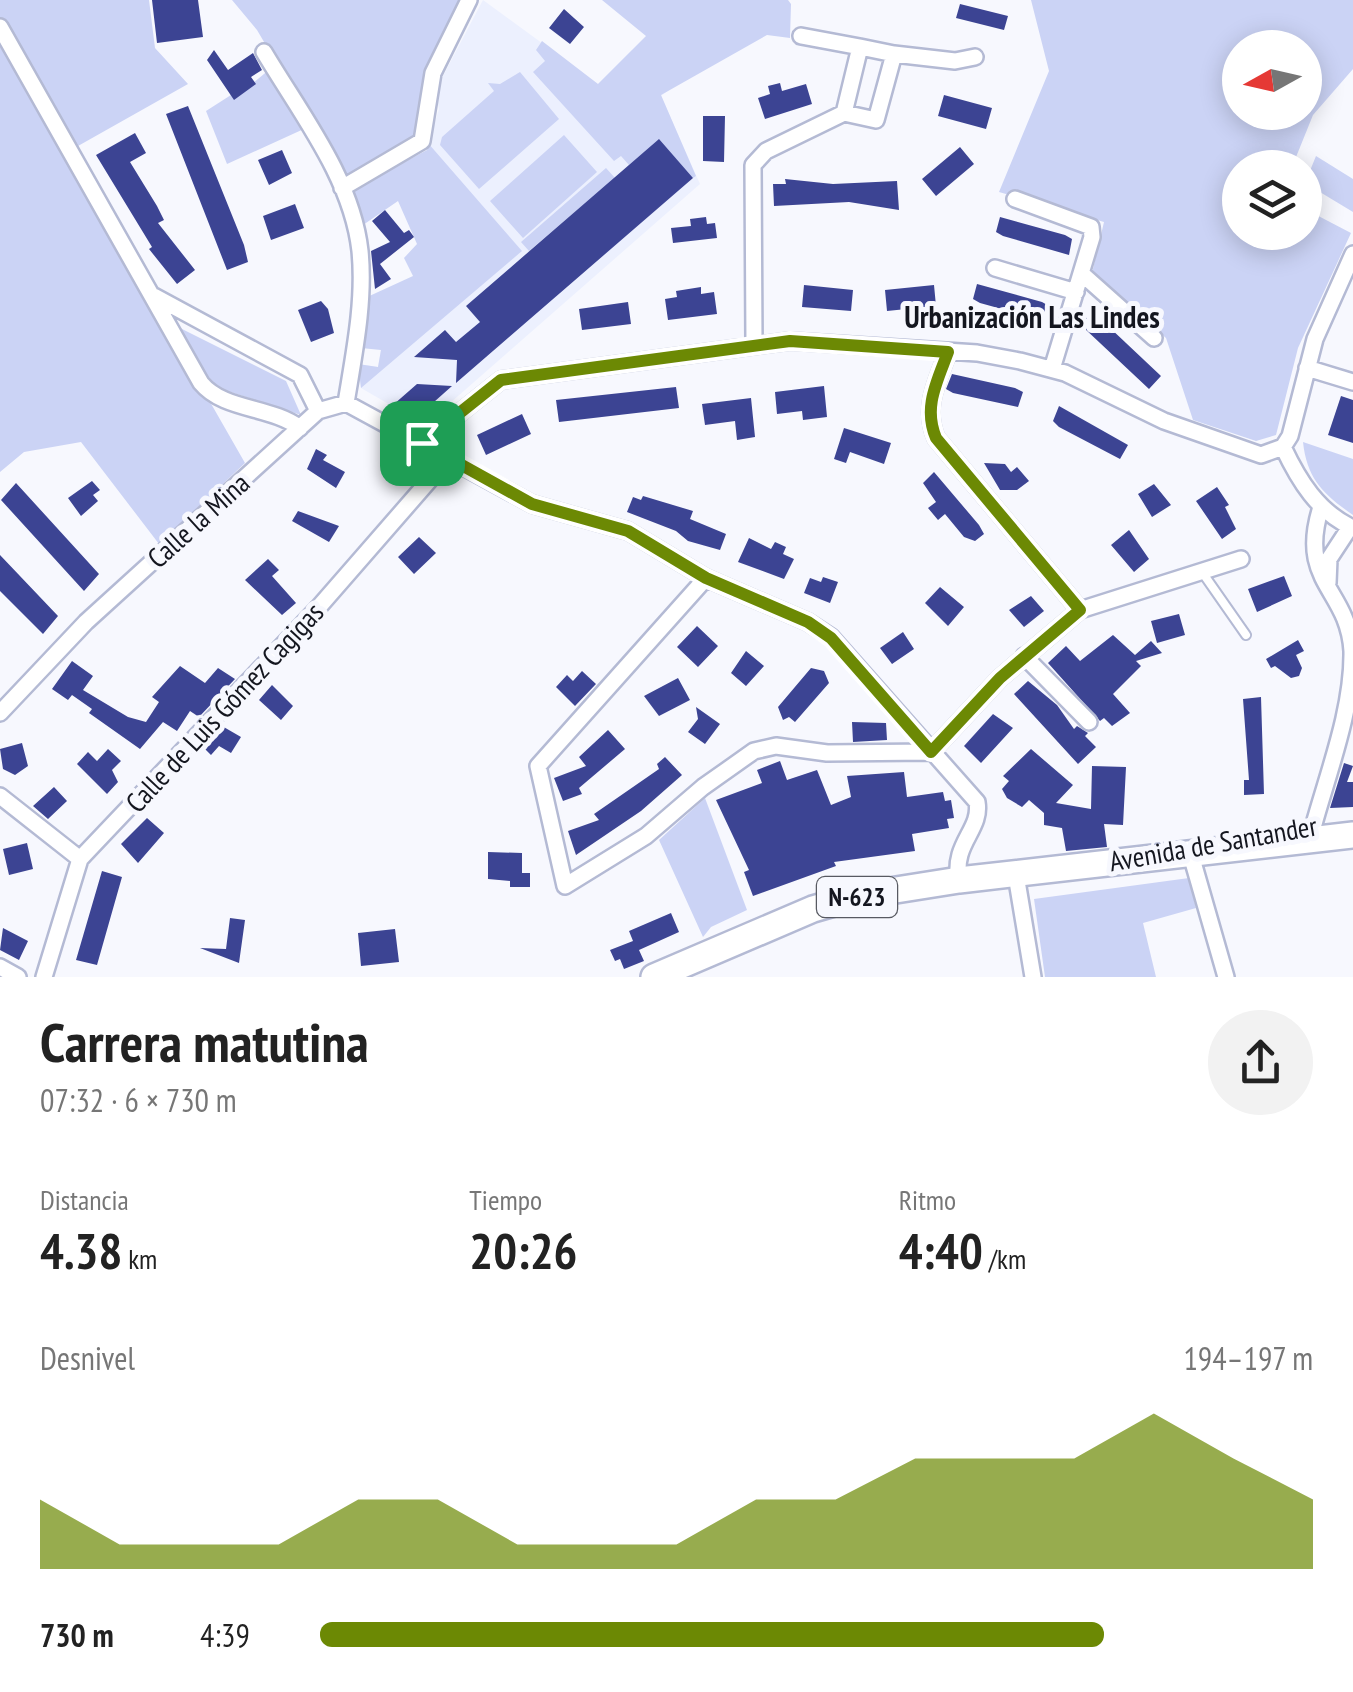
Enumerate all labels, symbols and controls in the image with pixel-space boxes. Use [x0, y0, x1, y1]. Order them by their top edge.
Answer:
north arrow [1222, 30, 1322, 130]
map controls [1222, 30, 1322, 250]
button: layers [1222, 150, 1322, 250]
district label: Urbanización Las Lindes [904, 297, 1160, 336]
pin [380, 401, 465, 486]
icon: arrive [395, 416, 450, 471]
street label: Calle la Mina [139, 464, 257, 576]
street label: Calle de Luis Gómez Cagigas [117, 594, 331, 820]
street label: Avenida de Santander [1106, 806, 1320, 879]
road number: N-623 [817, 877, 897, 917]
text: Carrera matutina [40, 1006, 369, 1077]
button: share [1208, 1010, 1313, 1115]
text: 07:32 · 6 × 730 m [40, 1079, 237, 1121]
text: Distancia [40, 1181, 129, 1218]
text: Tiempo [469, 1181, 542, 1218]
text: Ritmo [899, 1181, 956, 1218]
text: 4.38 [40, 1218, 122, 1283]
text: 20:26 [469, 1218, 577, 1283]
text: 4:40 [899, 1218, 983, 1283]
text: km [122, 1240, 157, 1277]
text: /km [983, 1240, 1026, 1277]
text: Desnivel [40, 1337, 135, 1379]
text: 194–197 m [1183, 1337, 1313, 1379]
text: 730 m [40, 1614, 114, 1656]
text: 4:39 [200, 1614, 250, 1656]

